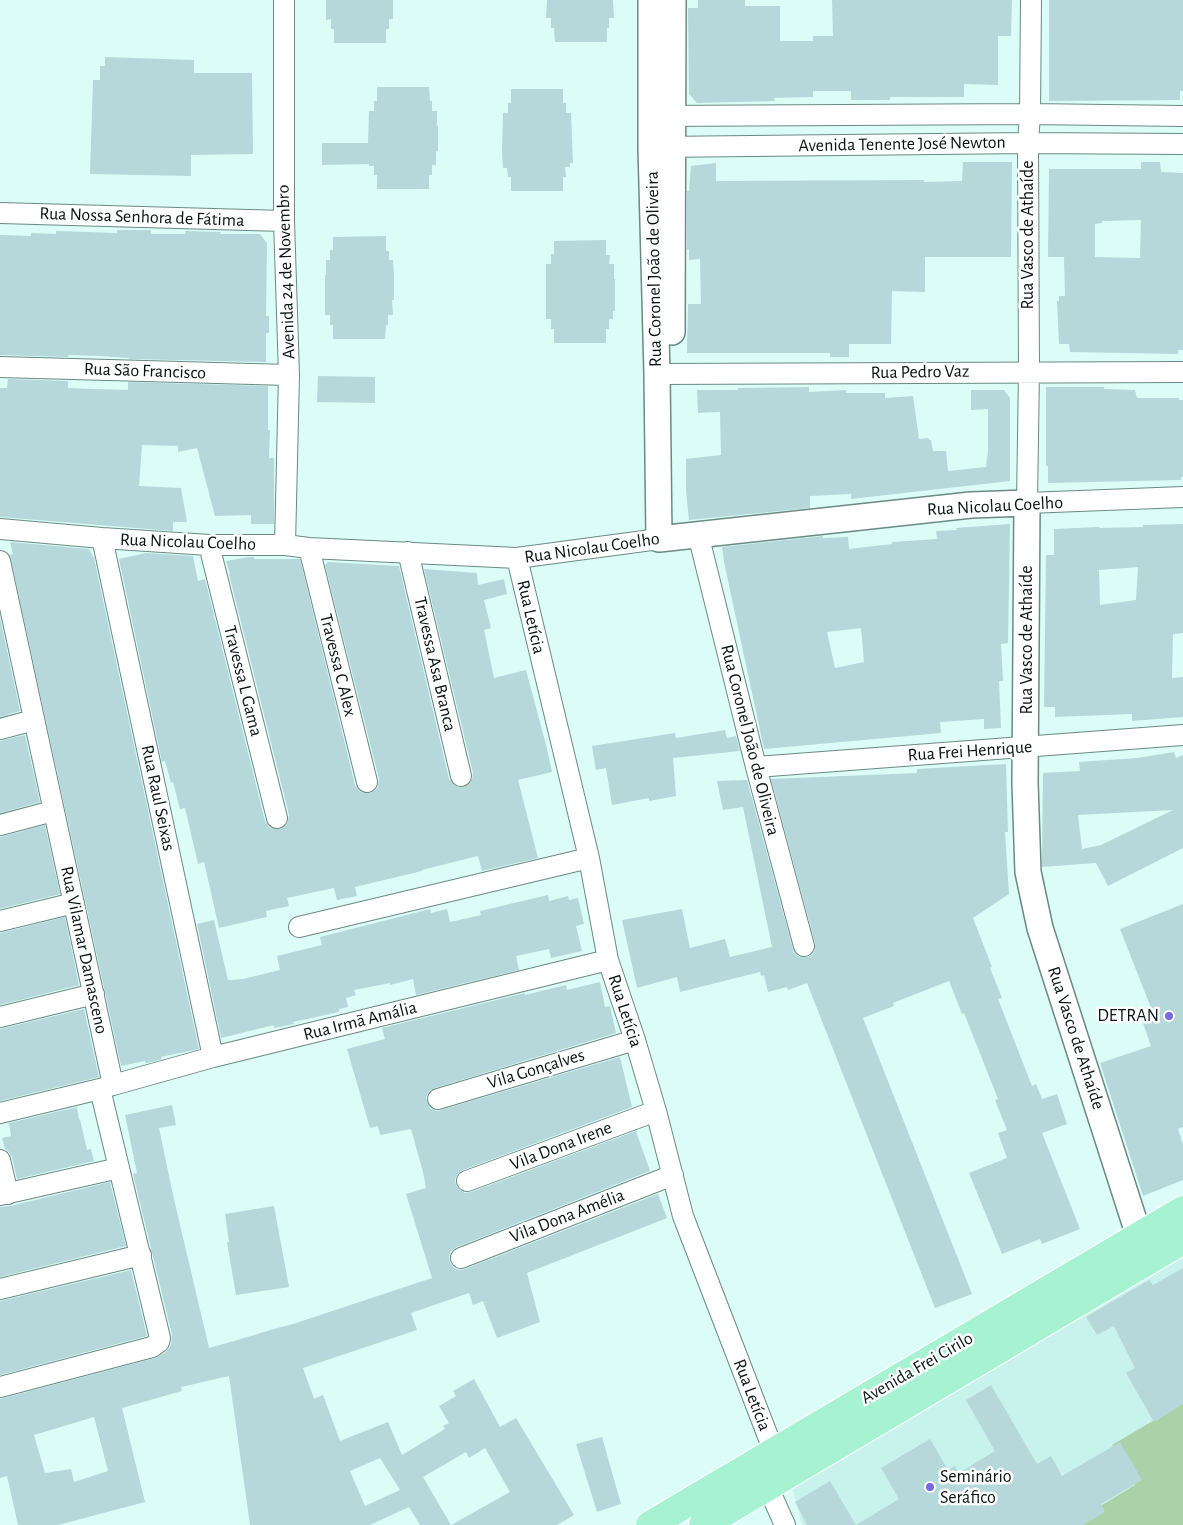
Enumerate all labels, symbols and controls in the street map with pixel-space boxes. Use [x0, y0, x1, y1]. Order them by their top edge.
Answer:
street label: Avenida Tenente José Newton [798, 131, 1006, 157]
street label: Rua Vasco de Athaíde [1017, 160, 1039, 310]
street label: Rua Coronel João de Oliveira [641, 171, 667, 367]
street label: Avenida 24 de Novembro [272, 184, 300, 360]
street label: Rua Nossa Senhora de Fátima [39, 203, 245, 231]
street label: Rua São Francisco [84, 358, 206, 384]
street label: Rua Pedro Vaz [870, 360, 970, 384]
street label: Rua Nicolau Coelho [926, 492, 1064, 520]
street label: Rua Nicolau Coelho [523, 528, 661, 568]
street label: Rua Nicolau Coelho [120, 529, 256, 555]
street label: Rua Vasco de Athaíde [1016, 565, 1038, 715]
street label: Rua Letícia [512, 578, 550, 656]
street label: Travessa Asa Branca [409, 595, 461, 733]
street label: Travessa C Alex [315, 611, 361, 719]
street label: Travessa L Gama [219, 623, 267, 739]
street label: Rua Coronel João de Oliveira [716, 642, 784, 838]
street label: Rua Frei Henrique [907, 736, 1033, 766]
street label: Rua Raul Seixas [136, 743, 180, 853]
street label: Rua Vilamar Damasceno [56, 864, 112, 1036]
street label: Rua Vasco de Athaíde [1043, 964, 1109, 1112]
street label: Rua Letícia [603, 972, 647, 1050]
street label: Rua Irmã Amália [301, 996, 419, 1046]
place label: DETRAN [1097, 1005, 1159, 1027]
marker: DETRAN [1163, 1010, 1175, 1022]
street label: Vila Gonçalves [485, 1044, 587, 1094]
street label: Vila Dona Irene [507, 1117, 615, 1175]
street label: Vila Dona Amélia [507, 1184, 627, 1248]
street label: Avenida Frei Cirilo [857, 1327, 977, 1409]
street label: Rua Letícia [728, 1356, 776, 1434]
place label: Seminário Seráfico [940, 1466, 1012, 1508]
marker: Seminário Seráfico [924, 1481, 936, 1493]

